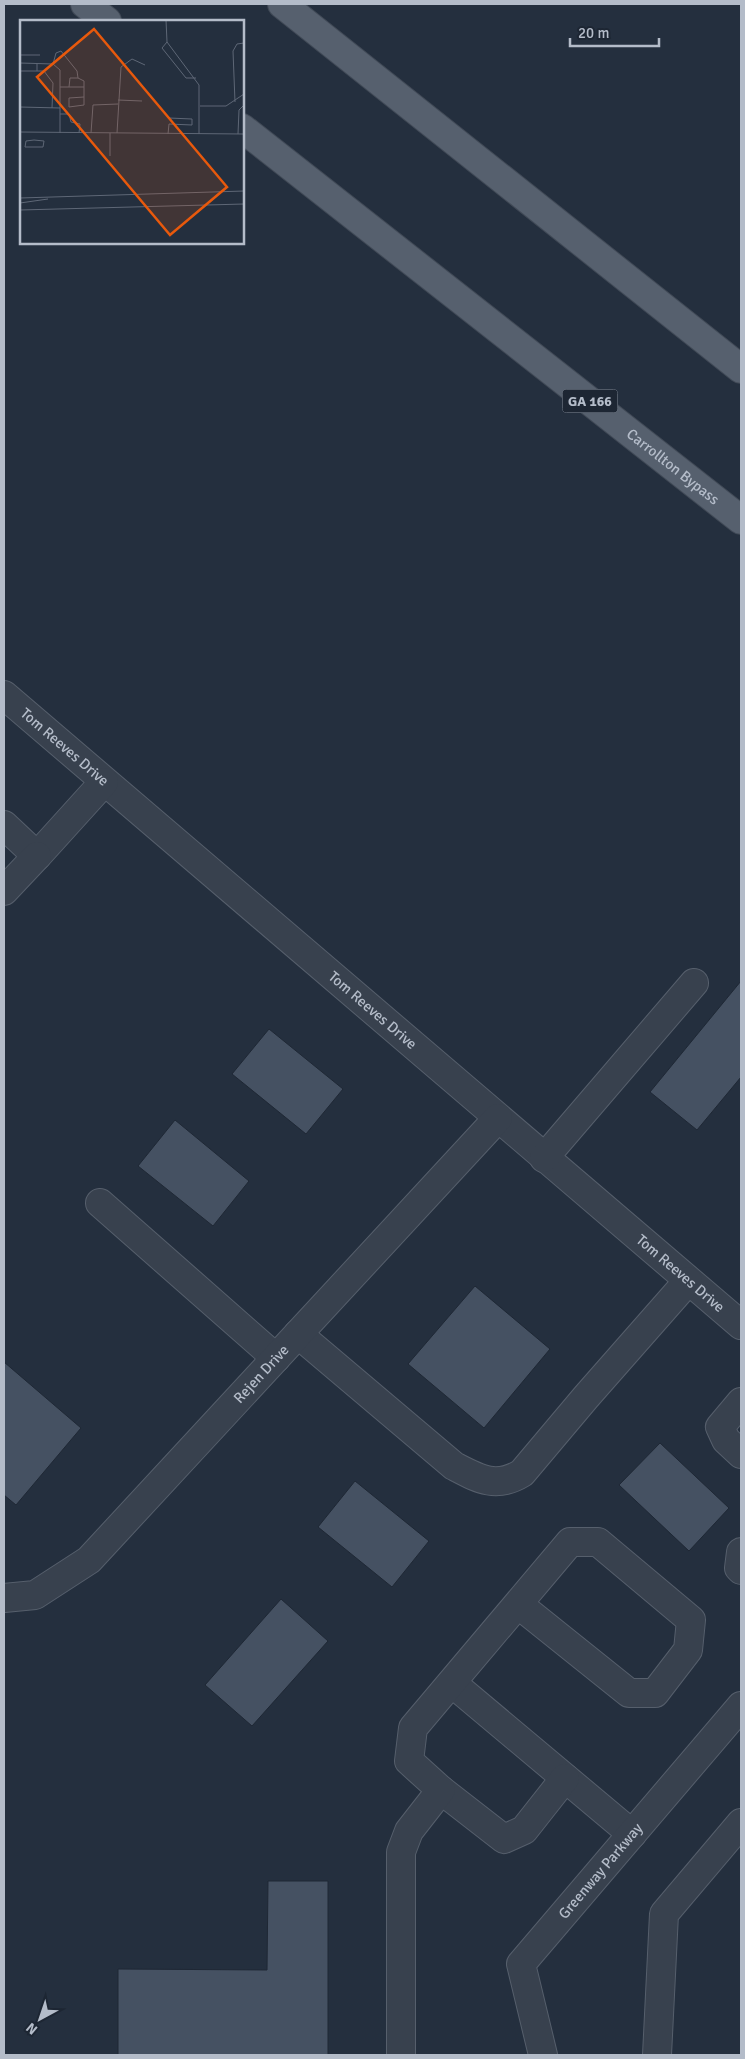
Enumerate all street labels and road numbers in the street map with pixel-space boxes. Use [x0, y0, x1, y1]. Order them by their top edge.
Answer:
road number: GA 166 [562, 390, 618, 412]
street label: Carrollton Bypass [623, 425, 723, 509]
street label: Tom Reeves Drive [17, 704, 113, 790]
street label: Tom Reeves Drive [325, 967, 421, 1053]
street label: Tom Reeves Drive [633, 1231, 728, 1316]
street label: Rejen Drive [230, 1341, 293, 1407]
street label: Greenway Parkway [555, 1819, 646, 1922]

